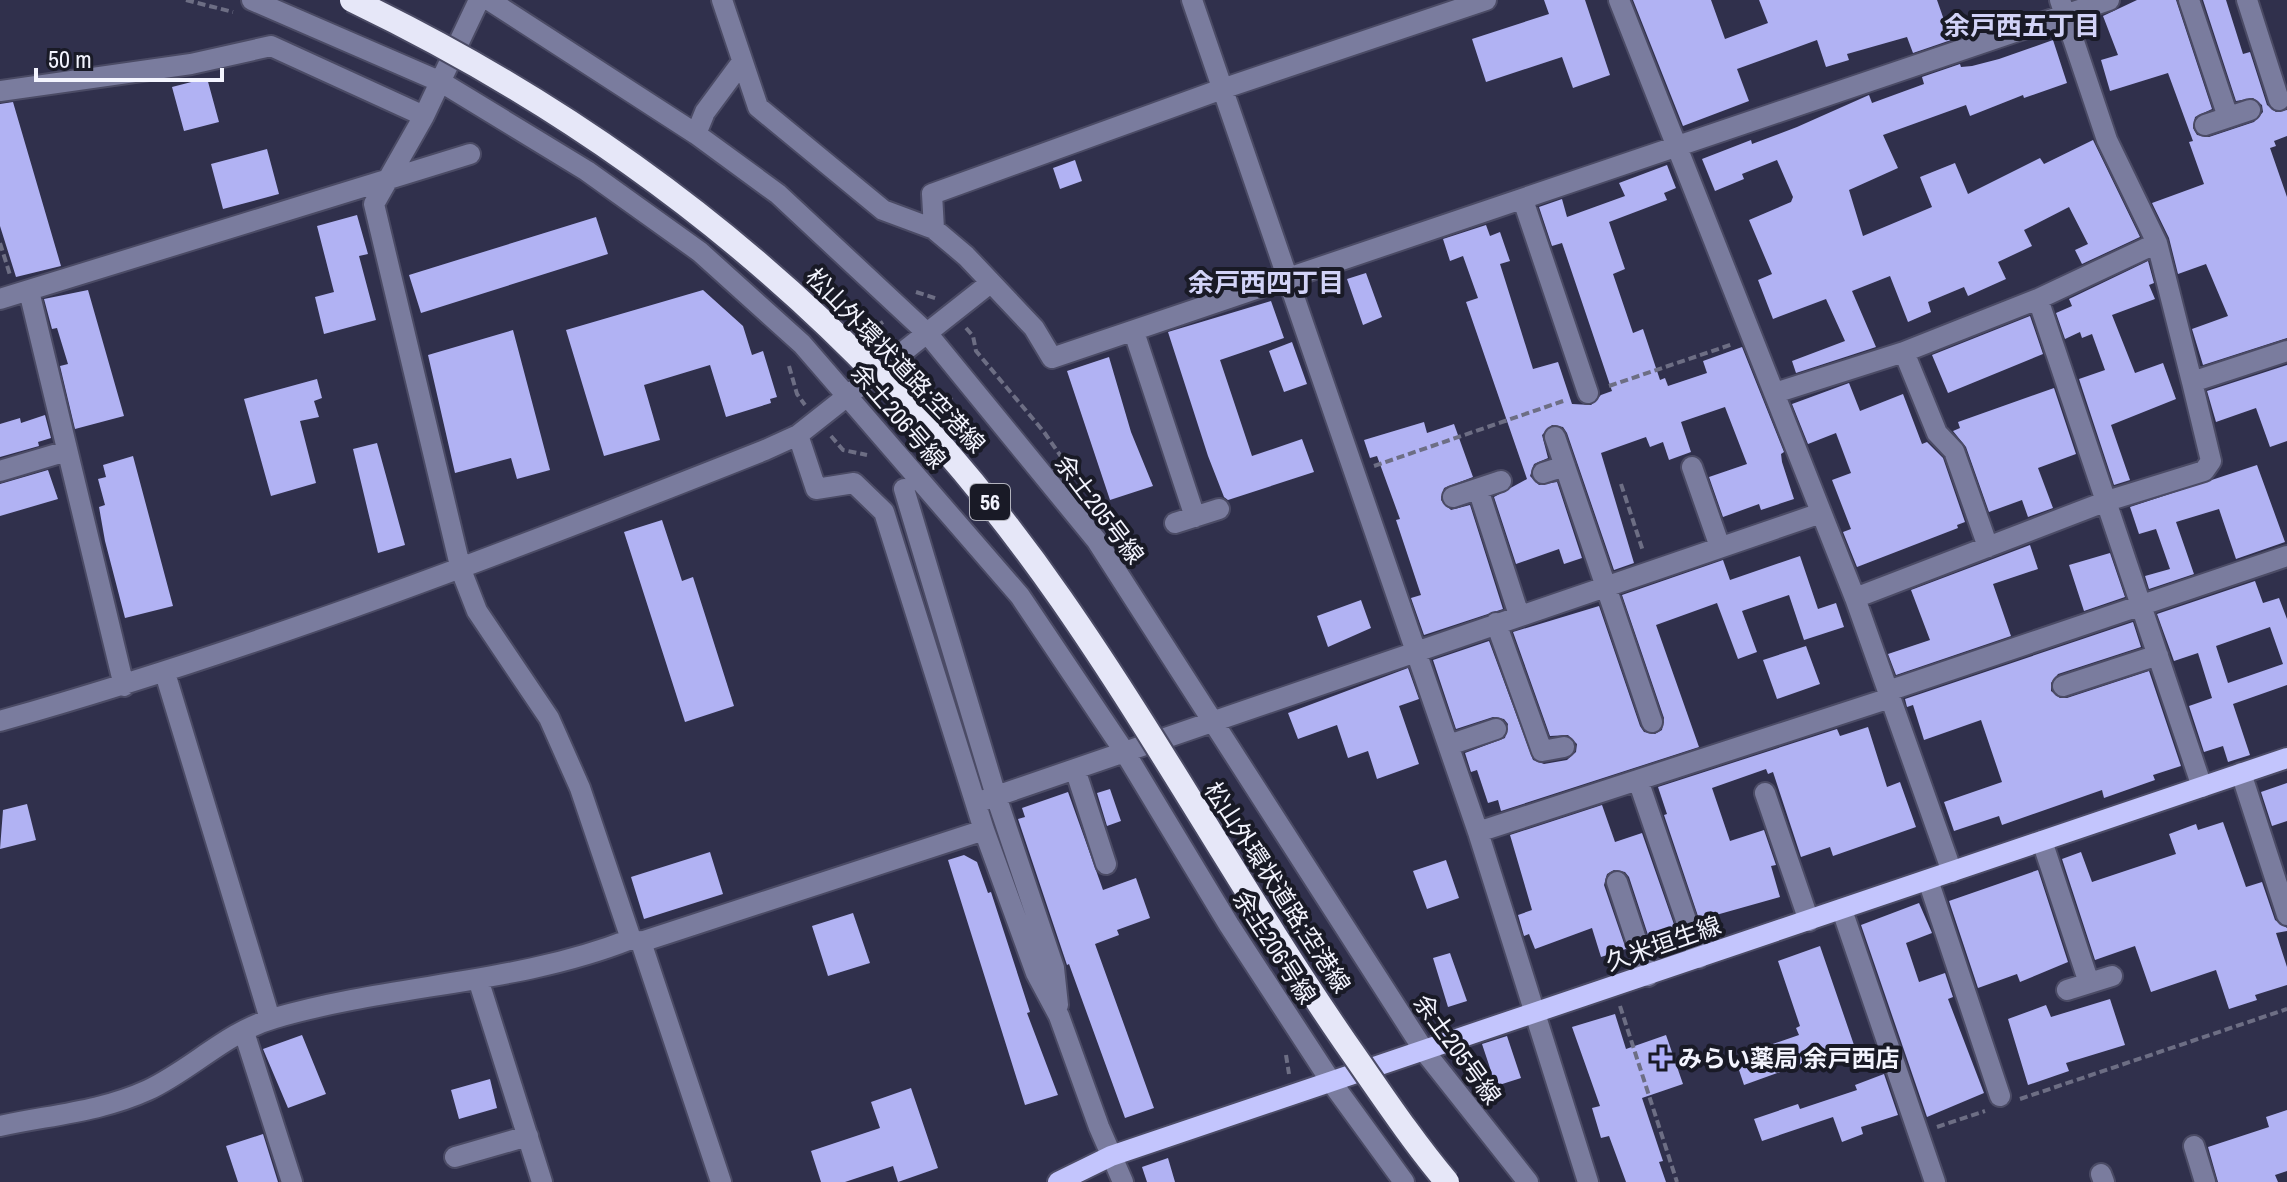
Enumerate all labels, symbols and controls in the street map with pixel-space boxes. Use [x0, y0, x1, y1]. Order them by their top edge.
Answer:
district label: 余戸西五丁目 [1944, 8, 2100, 43]
scale bar [36, 32, 222, 82]
text: 50 m [48, 43, 92, 75]
street label: 松山外環状道路;空港線 [799, 261, 993, 459]
district label: 余戸西四丁目 [1188, 265, 1344, 300]
street label: 余土206号線 [845, 357, 953, 475]
street label: 余土205号線 [1048, 448, 1152, 570]
road number: 56 [970, 484, 1010, 520]
street label: 松山外環状道路;空港線 [1198, 775, 1358, 999]
street label: 余土206号線 [1226, 884, 1324, 1010]
street label: 久米垣生線 [1601, 908, 1725, 978]
street label: 余土205号線 [1407, 987, 1509, 1111]
place label: みらい薬局 余戸西店 [1678, 1042, 1899, 1074]
marker: みらい薬局 余戸西店 [1653, 1049, 1671, 1067]

